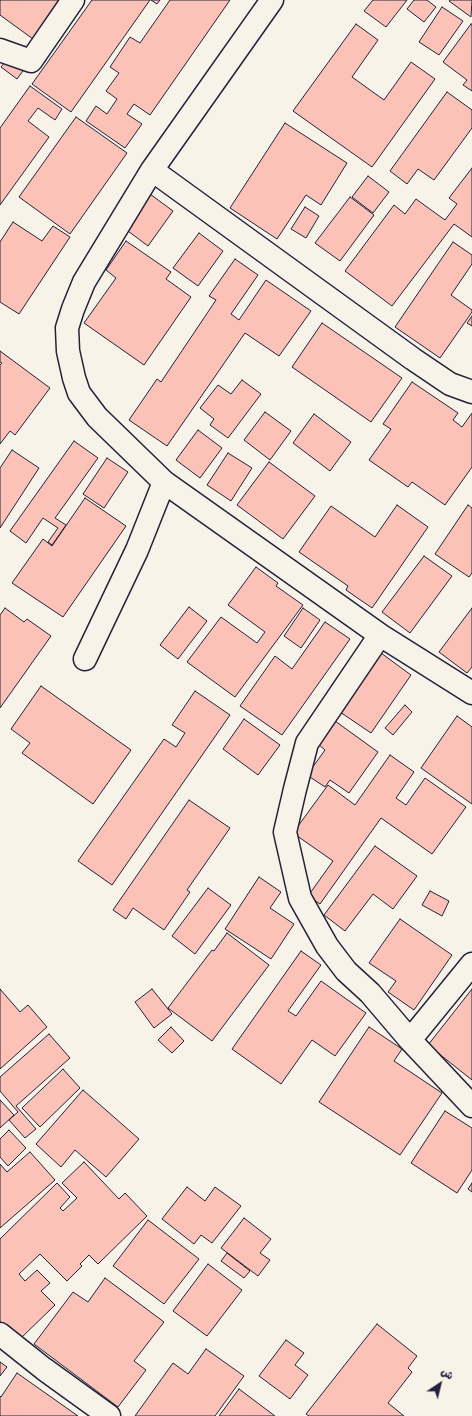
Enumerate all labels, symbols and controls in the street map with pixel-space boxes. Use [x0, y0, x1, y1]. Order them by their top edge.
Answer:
north arrow [420, 1364, 460, 1404]
text: ش [438, 1365, 456, 1383]

